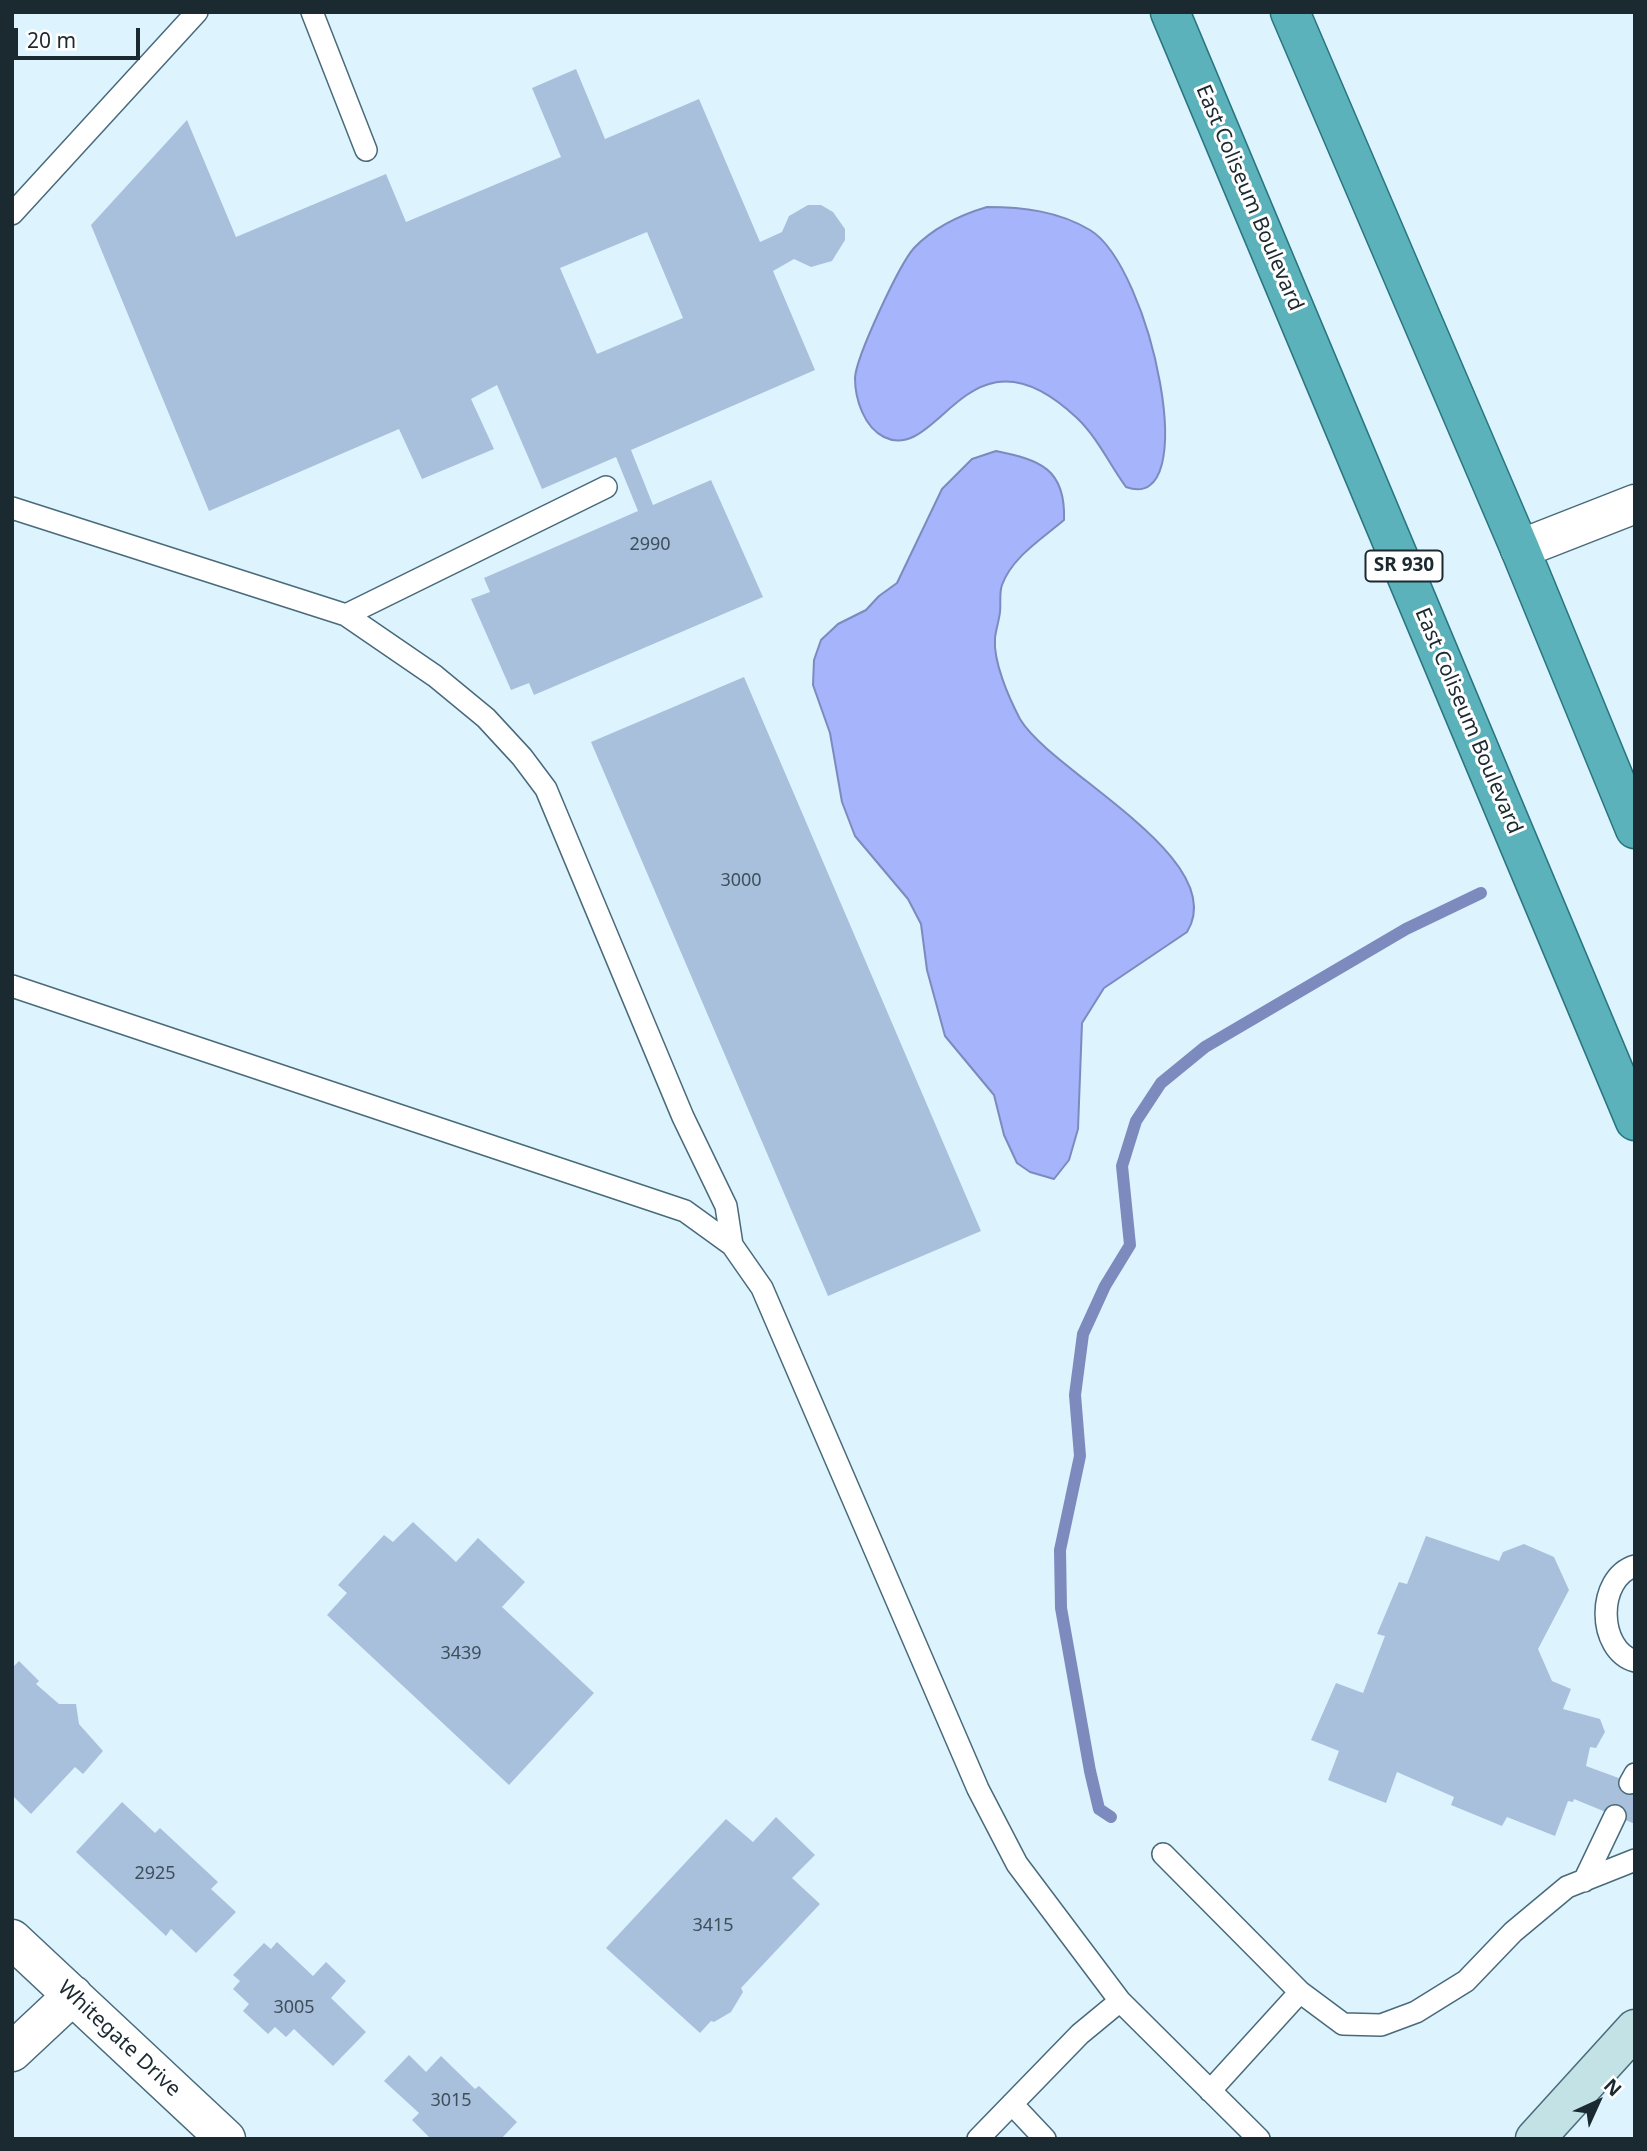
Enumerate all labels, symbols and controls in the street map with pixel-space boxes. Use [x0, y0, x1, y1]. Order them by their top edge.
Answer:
scale bar [18, 14, 144, 58]
text: 20 m [27, 26, 76, 54]
street label: East Coliseum Boulevard [1190, 81, 1308, 315]
house number: 2990 [629, 534, 671, 556]
road number: SR 930 [1366, 551, 1442, 582]
street label: East Coliseum Boulevard [1409, 604, 1527, 838]
house number: 3000 [720, 870, 762, 892]
house number: 3439 [440, 1643, 482, 1665]
house number: 2925 [134, 1863, 176, 1885]
house number: 3415 [692, 1915, 734, 1937]
street label: Whitegate Drive [52, 1976, 186, 2102]
house number: 3005 [273, 1997, 315, 2019]
north arrow [1563, 2067, 1633, 2137]
text: N [1598, 2072, 1627, 2102]
house number: 3015 [430, 2090, 472, 2112]

